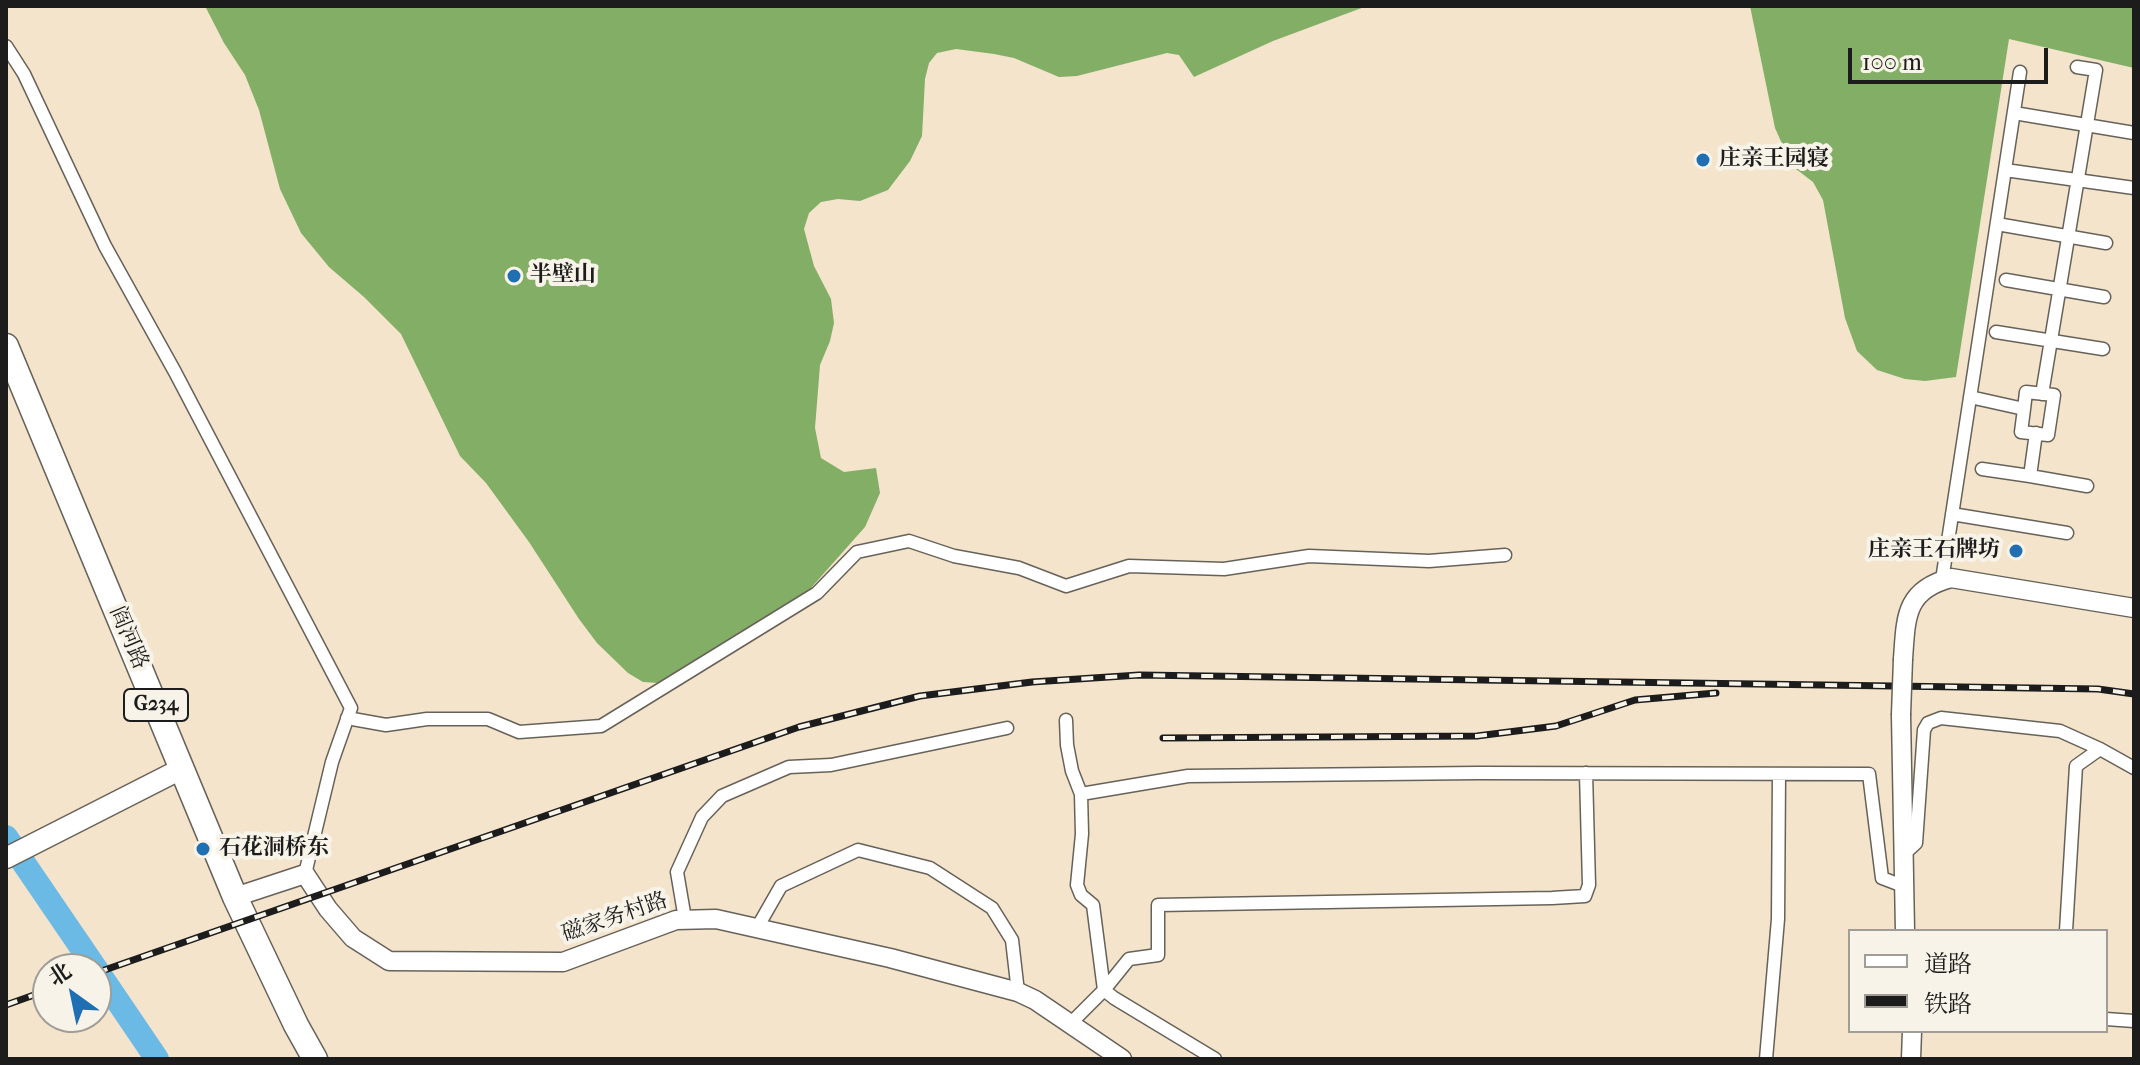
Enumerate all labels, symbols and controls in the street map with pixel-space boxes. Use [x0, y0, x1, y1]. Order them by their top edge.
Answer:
scale bar [1852, 32, 2052, 82]
text: 100 m [1862, 48, 1922, 76]
place label: 庄亲王园寝 [1719, 147, 1829, 173]
marker: 庄亲王园寝 [1694, 151, 1712, 169]
place label: 半壁山 [530, 263, 596, 289]
marker: 半壁山 [505, 267, 523, 285]
place label: 庄亲王石牌坊 [1868, 538, 2000, 564]
marker: 庄亲王石牌坊 [2007, 542, 2025, 560]
street label: 阎河路 [103, 602, 153, 674]
road number: G234 [124, 689, 188, 721]
place label: 石花洞桥东 [219, 836, 329, 862]
marker: 石花洞桥东 [194, 840, 212, 858]
street label: 磁家务村路 [559, 888, 671, 948]
legend [1848, 929, 2108, 1033]
text: 道路 [1924, 950, 1972, 978]
north arrow [32, 953, 112, 1033]
text: 北 [44, 958, 76, 991]
text: 铁路 [1924, 990, 1972, 1018]

